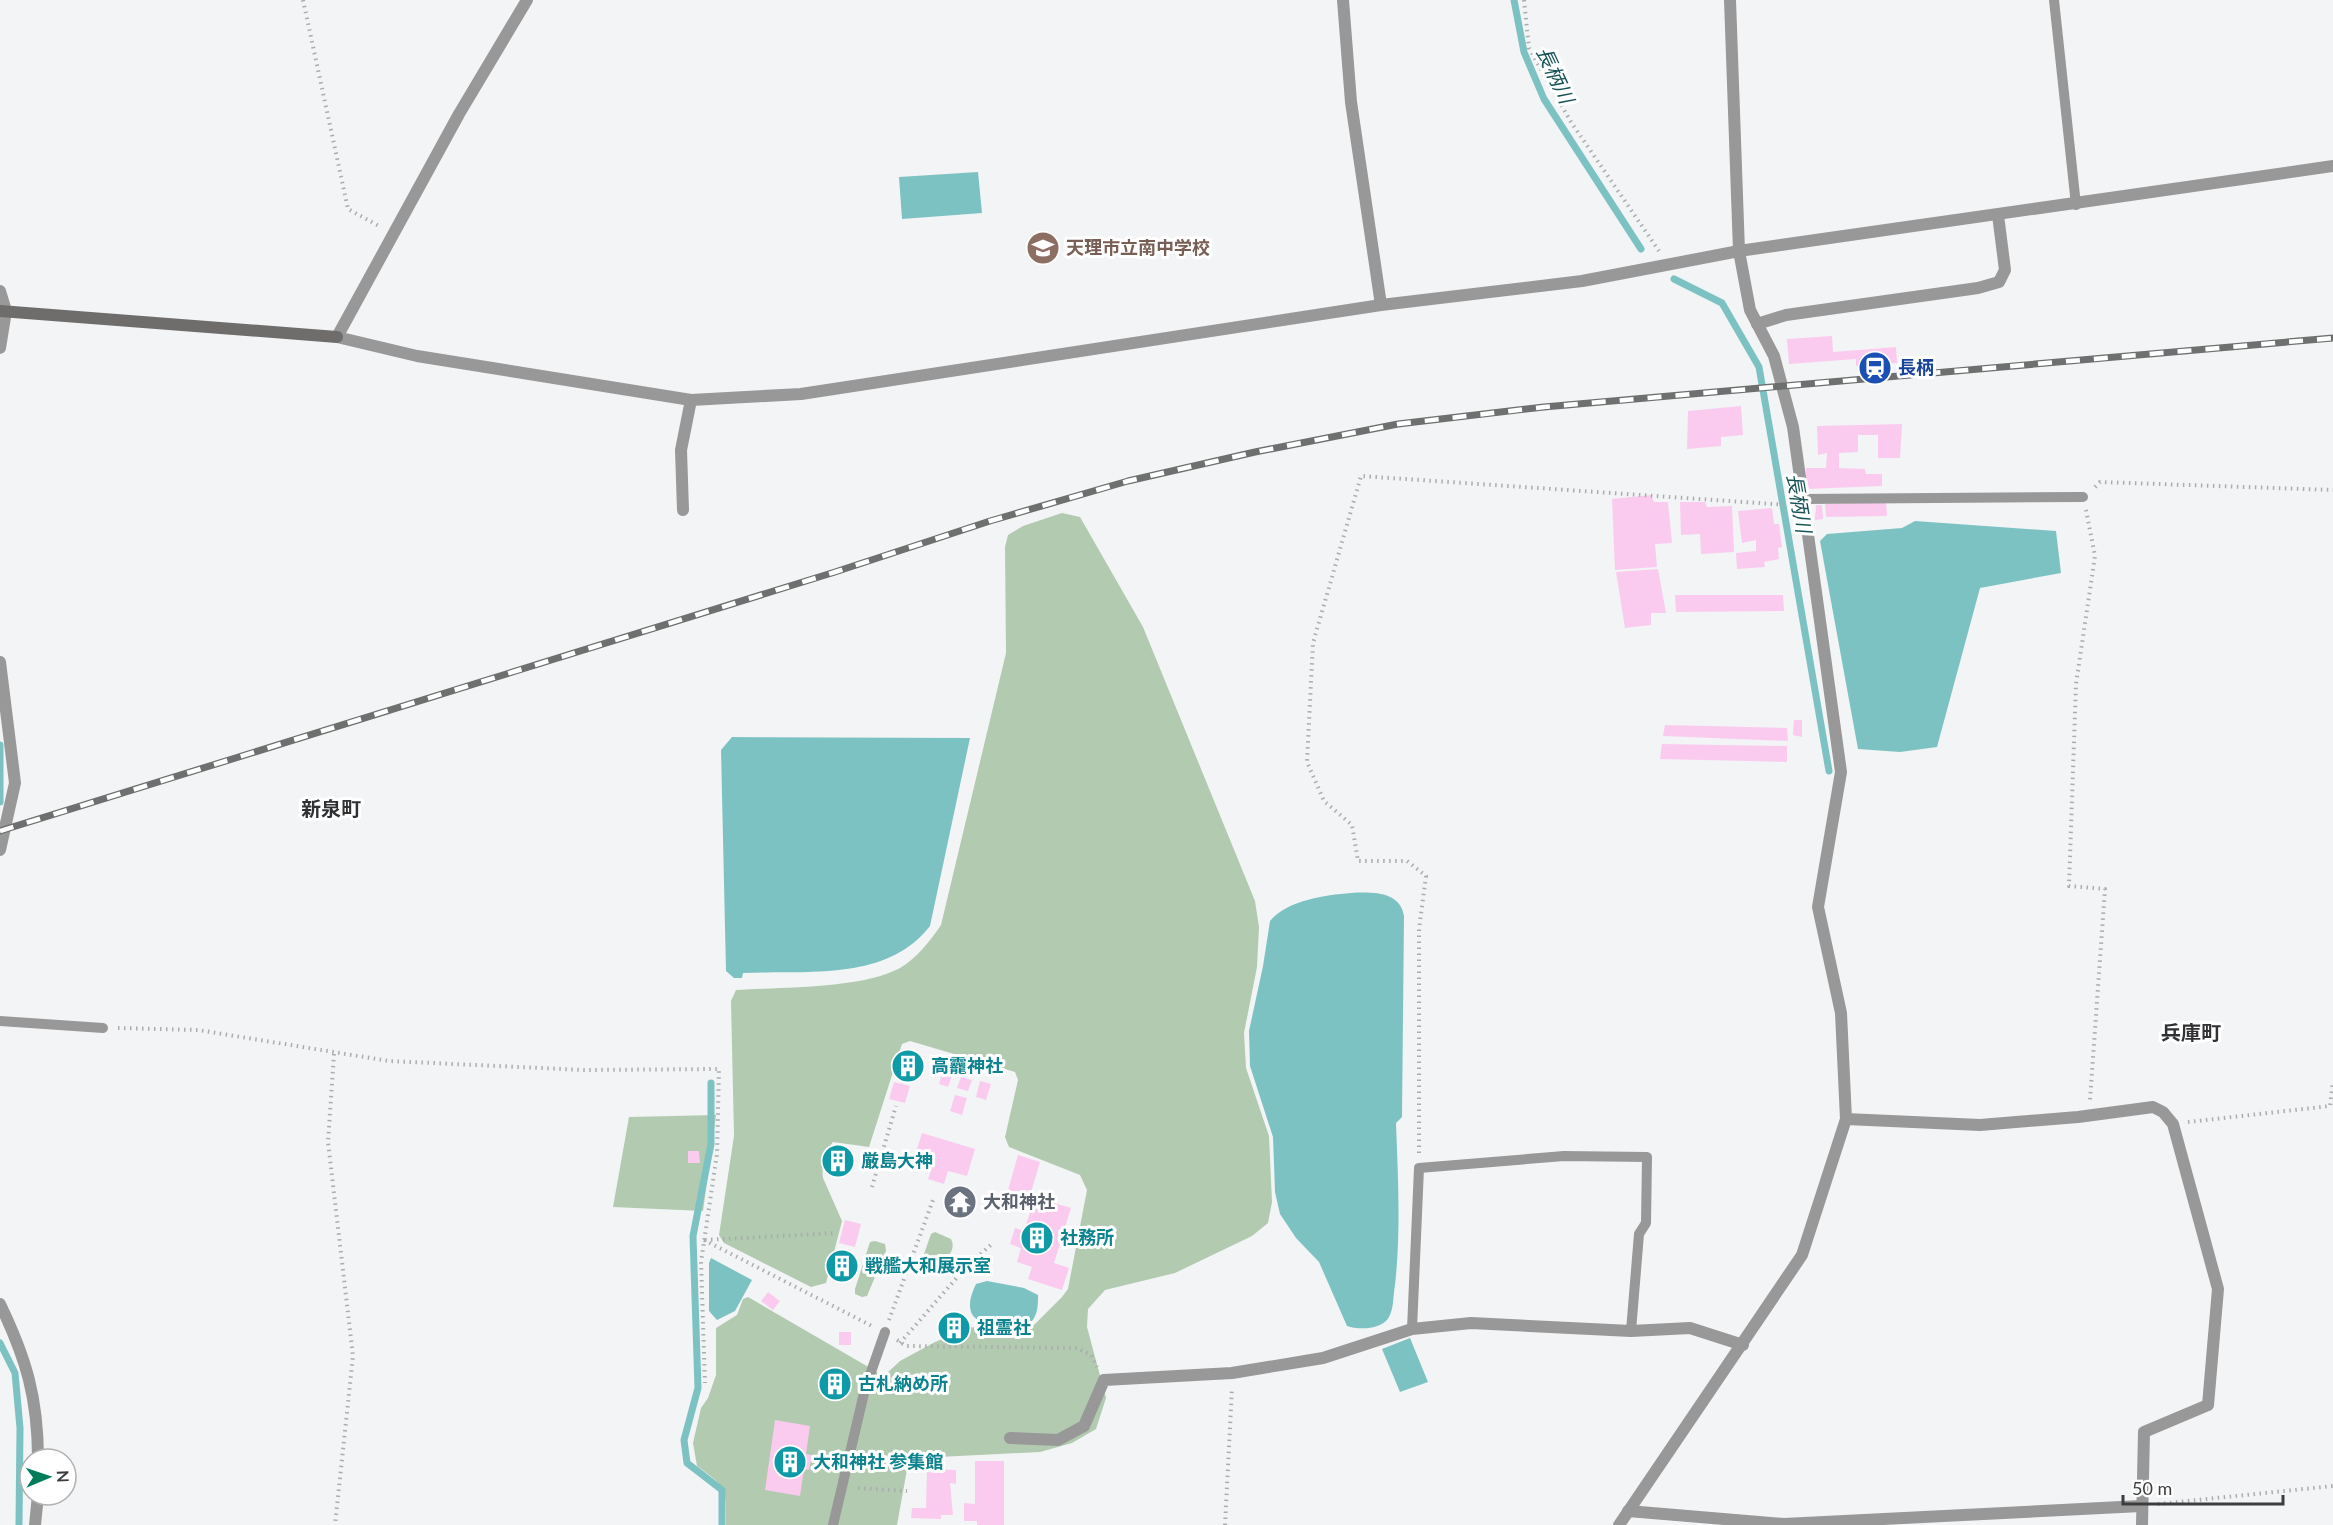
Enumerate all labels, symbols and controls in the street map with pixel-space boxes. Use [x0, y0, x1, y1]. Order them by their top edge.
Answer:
water label: 長柄川 [1532, 42, 1580, 109]
school or university icon: 天理市立南中学校 [1025, 230, 1061, 266]
place label: 天理市立南中学校 [1066, 236, 1210, 258]
station icon: 長柄 [1857, 350, 1893, 386]
place label: 長柄 [1898, 356, 1934, 378]
water label: 長柄川 [1783, 471, 1817, 536]
district label: 新泉町 [301, 796, 361, 820]
district label: 兵庫町 [2161, 1020, 2221, 1044]
building icon: 高龗神社 [890, 1048, 926, 1084]
place label: 高龗神社 [931, 1054, 1003, 1076]
building icon: 厳島大神 [820, 1143, 856, 1179]
place label: 厳島大神 [861, 1149, 933, 1171]
temple icon: 大和神社 [942, 1184, 978, 1220]
place label: 大和神社 [983, 1190, 1055, 1212]
building icon: 社務所 [1019, 1220, 1055, 1256]
place label: 社務所 [1060, 1226, 1114, 1248]
building icon: 戦艦大和展示室 [824, 1248, 860, 1284]
place label: 戦艦大和展示室 [865, 1254, 991, 1276]
building icon: 祖霊社 [936, 1310, 972, 1346]
place label: 祖霊社 [977, 1316, 1031, 1338]
building icon: 古札納め所 [817, 1366, 853, 1402]
place label: 古札納め所 [858, 1372, 948, 1394]
building icon: 大和神社 参集館 [772, 1444, 808, 1480]
north arrow [18, 1447, 78, 1507]
place label: 大和神社 参集館 [813, 1450, 943, 1472]
scale bar [2123, 1468, 2284, 1506]
text: N [54, 1470, 73, 1483]
text: 50 m [2132, 1477, 2172, 1499]

